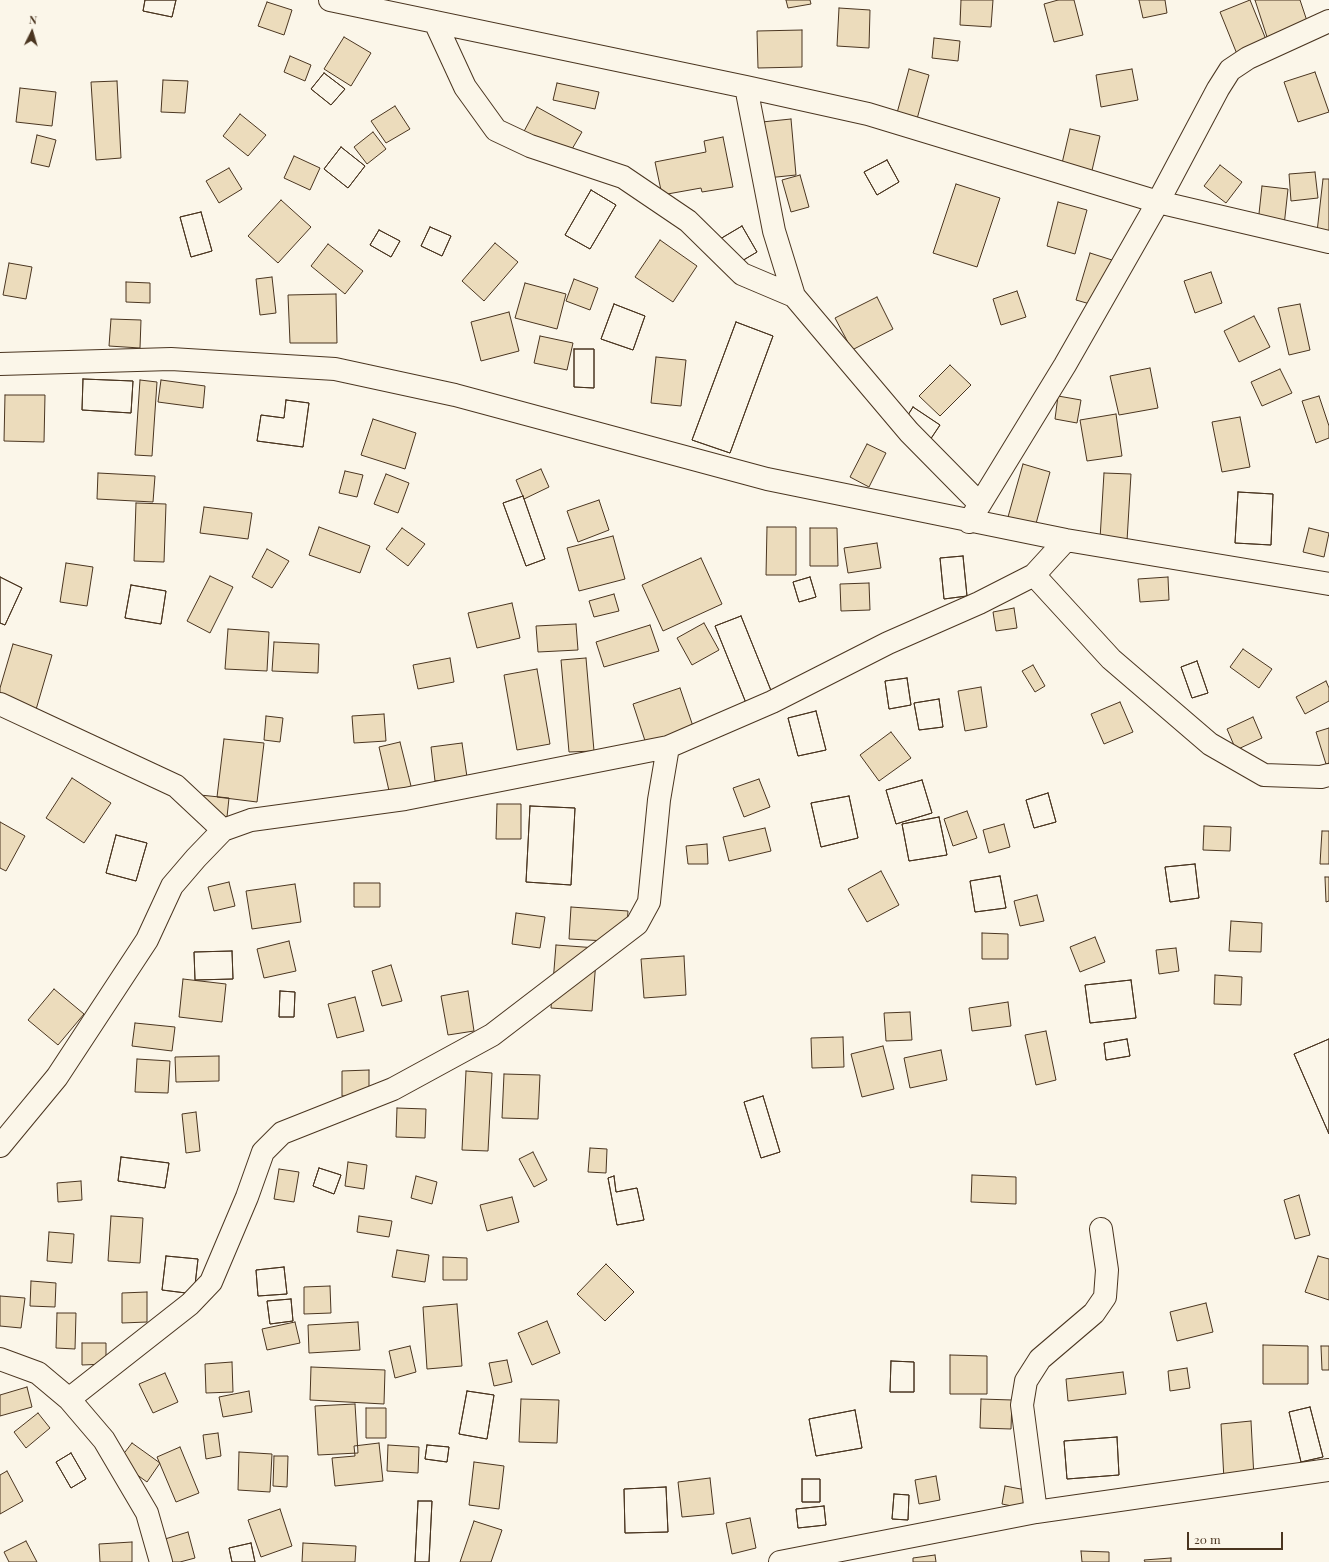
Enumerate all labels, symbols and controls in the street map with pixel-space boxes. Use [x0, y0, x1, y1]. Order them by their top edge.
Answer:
north arrow [12, 12, 52, 52]
text: N [28, 12, 38, 27]
scale bar [1189, 1524, 1285, 1550]
text: 20 m [1194, 1531, 1221, 1547]

